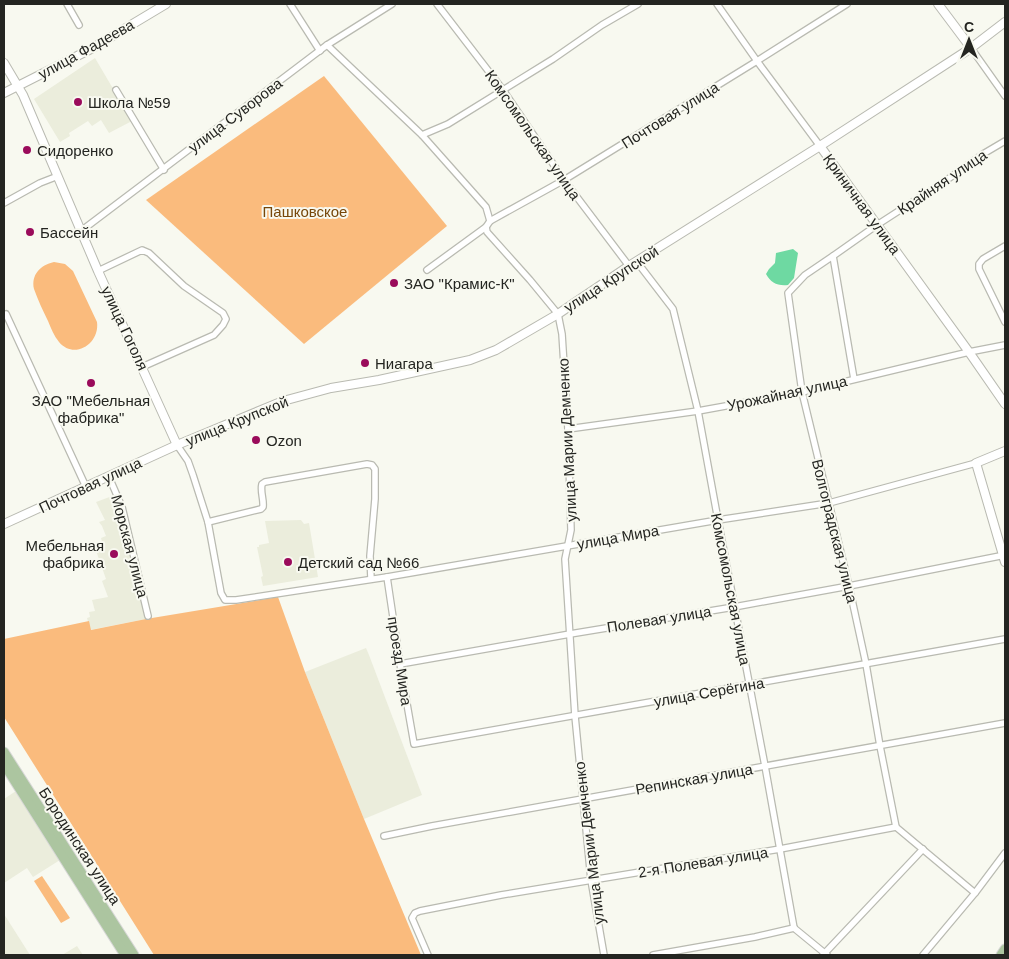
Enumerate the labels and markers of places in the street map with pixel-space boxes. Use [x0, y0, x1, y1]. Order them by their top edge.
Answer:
place label: Школа №59 [88, 94, 171, 111]
marker: Школа №59 [72, 96, 84, 108]
place label: Сидоренко [37, 142, 113, 159]
marker: Сидоренко [21, 144, 33, 156]
place label: Бассейн [40, 224, 98, 241]
marker: Бассейн [24, 226, 36, 238]
place label: ЗАО "Крамис-К" [404, 275, 515, 292]
marker: ЗАО "Крамис-К" [388, 277, 400, 289]
place label: Ниагара [375, 355, 433, 372]
marker: Ниагара [359, 357, 371, 369]
marker: ЗАО "Мебельная фабрика" [85, 377, 97, 389]
place label: ЗАО "Мебельная фабрика" [32, 392, 150, 426]
place label: Ozon [266, 432, 302, 449]
marker: Ozon [250, 434, 262, 446]
place label: Мебельная фабрика [26, 537, 105, 571]
marker: Мебельная фабрика [108, 548, 120, 560]
place label: Детский сад №66 [298, 554, 419, 571]
marker: Детский сад №66 [282, 556, 294, 568]

